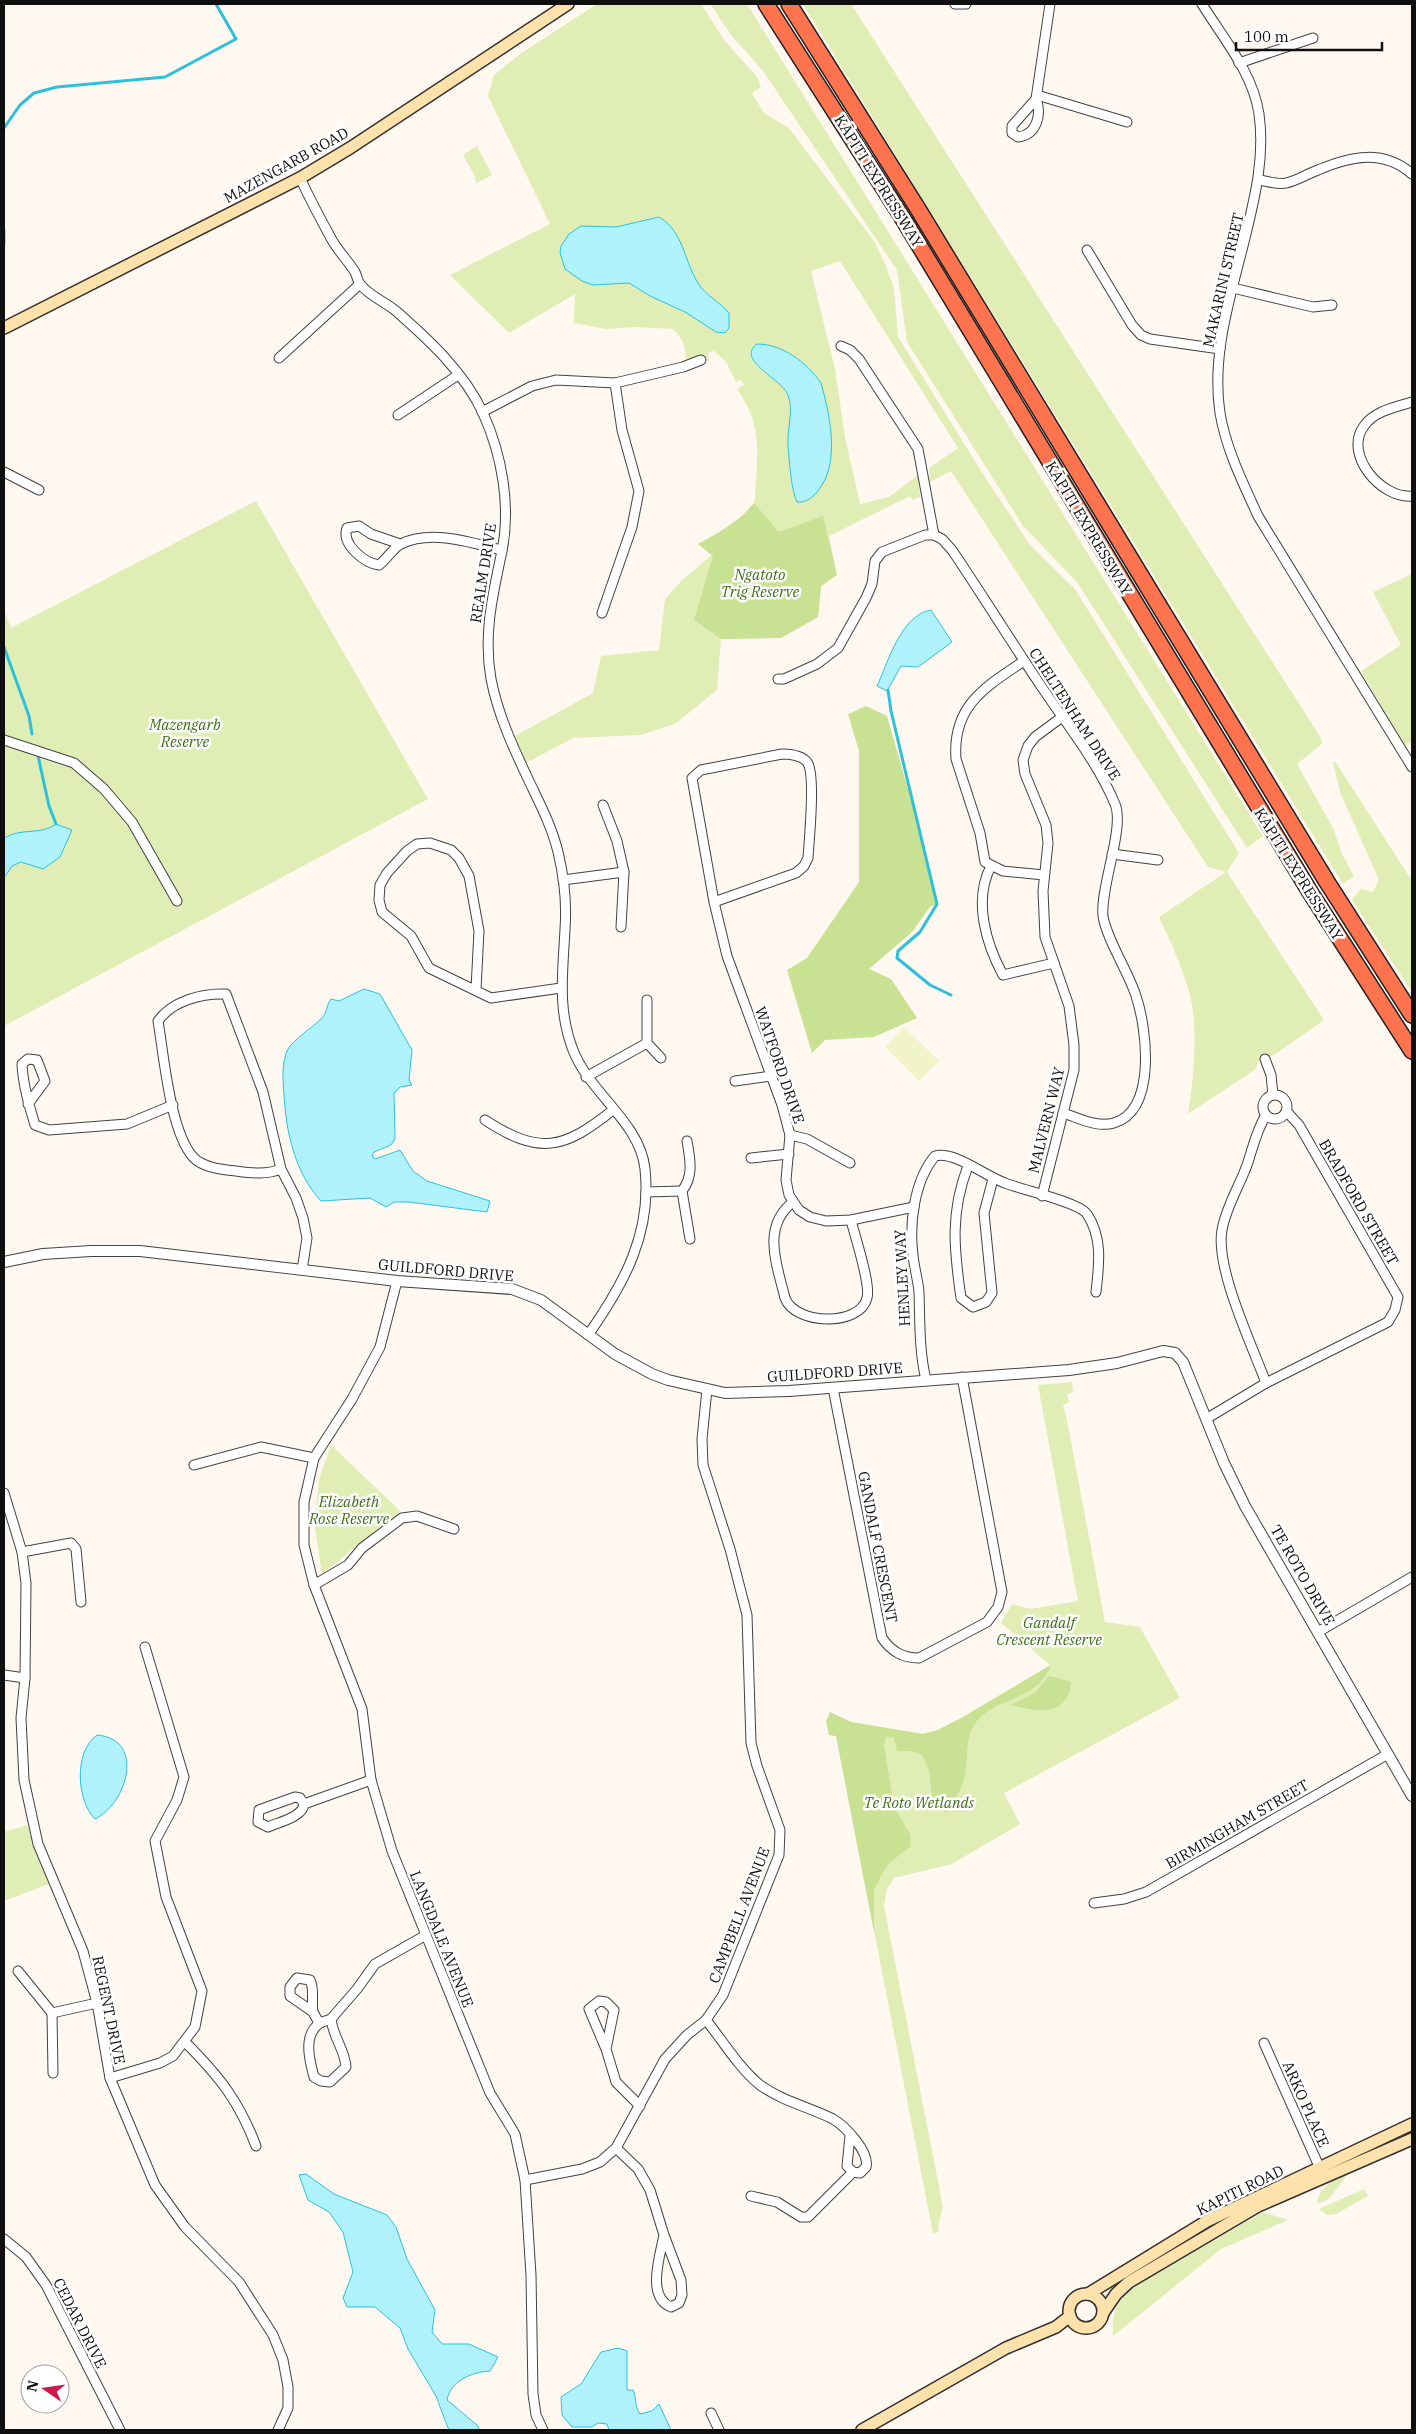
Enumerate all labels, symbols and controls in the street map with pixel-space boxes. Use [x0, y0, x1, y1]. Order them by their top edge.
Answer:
scale bar [1236, 20, 1382, 52]
text: 100 m [1244, 27, 1289, 46]
street label: KĀPITI EXPRESSWAY [830, 111, 928, 251]
street label: MAZENGARB ROAD [220, 123, 352, 207]
street label: MAKARINI STREET [1198, 211, 1248, 349]
street label: KĀPITI EXPRESSWAY [1041, 458, 1137, 599]
street label: REALM DRIVE [466, 522, 500, 624]
park label: Ngatoto Trig Reserve [721, 565, 800, 601]
street label: CHELTENHAM DRIVE [1025, 644, 1125, 784]
park label: Mazengarb Reserve [148, 715, 221, 751]
street label: KĀPITI EXPRESSWAY [1250, 804, 1348, 944]
street label: WATFORD DRIVE [751, 1004, 809, 1126]
street label: MALVERN WAY [1024, 1064, 1069, 1175]
street label: BRADFORD STREET [1315, 1135, 1403, 1269]
street label: HENLEY WAY [890, 1228, 914, 1327]
street label: GUILDFORD DRIVE [377, 1255, 515, 1285]
street label: GUILDFORD DRIVE [767, 1358, 903, 1386]
street label: GANDALF CRESCENT [854, 1470, 902, 1625]
park label: Elizabeth Rose Reserve [308, 1492, 389, 1528]
street label: TE ROTO DRIVE [1267, 1521, 1339, 1629]
park label: Gandalf Crescent Reserve [996, 1613, 1102, 1649]
street label: BIRMINGHAM STREET [1162, 1775, 1312, 1873]
park label: Te Roto Wetlands [864, 1793, 975, 1812]
street label: CAMPBELL AVENUE [704, 1844, 774, 1986]
street label: LANGDALE AVENUE [406, 1868, 478, 2010]
street label: REGENT DRIVE [88, 1954, 130, 2066]
street label: ARKO PLACE [1279, 2058, 1333, 2150]
street label: KAPITI ROAD [1193, 2161, 1287, 2219]
street label: CEDAR DRIVE [49, 2275, 111, 2371]
north arrow [20, 2364, 70, 2414]
text: N [22, 2379, 42, 2393]

